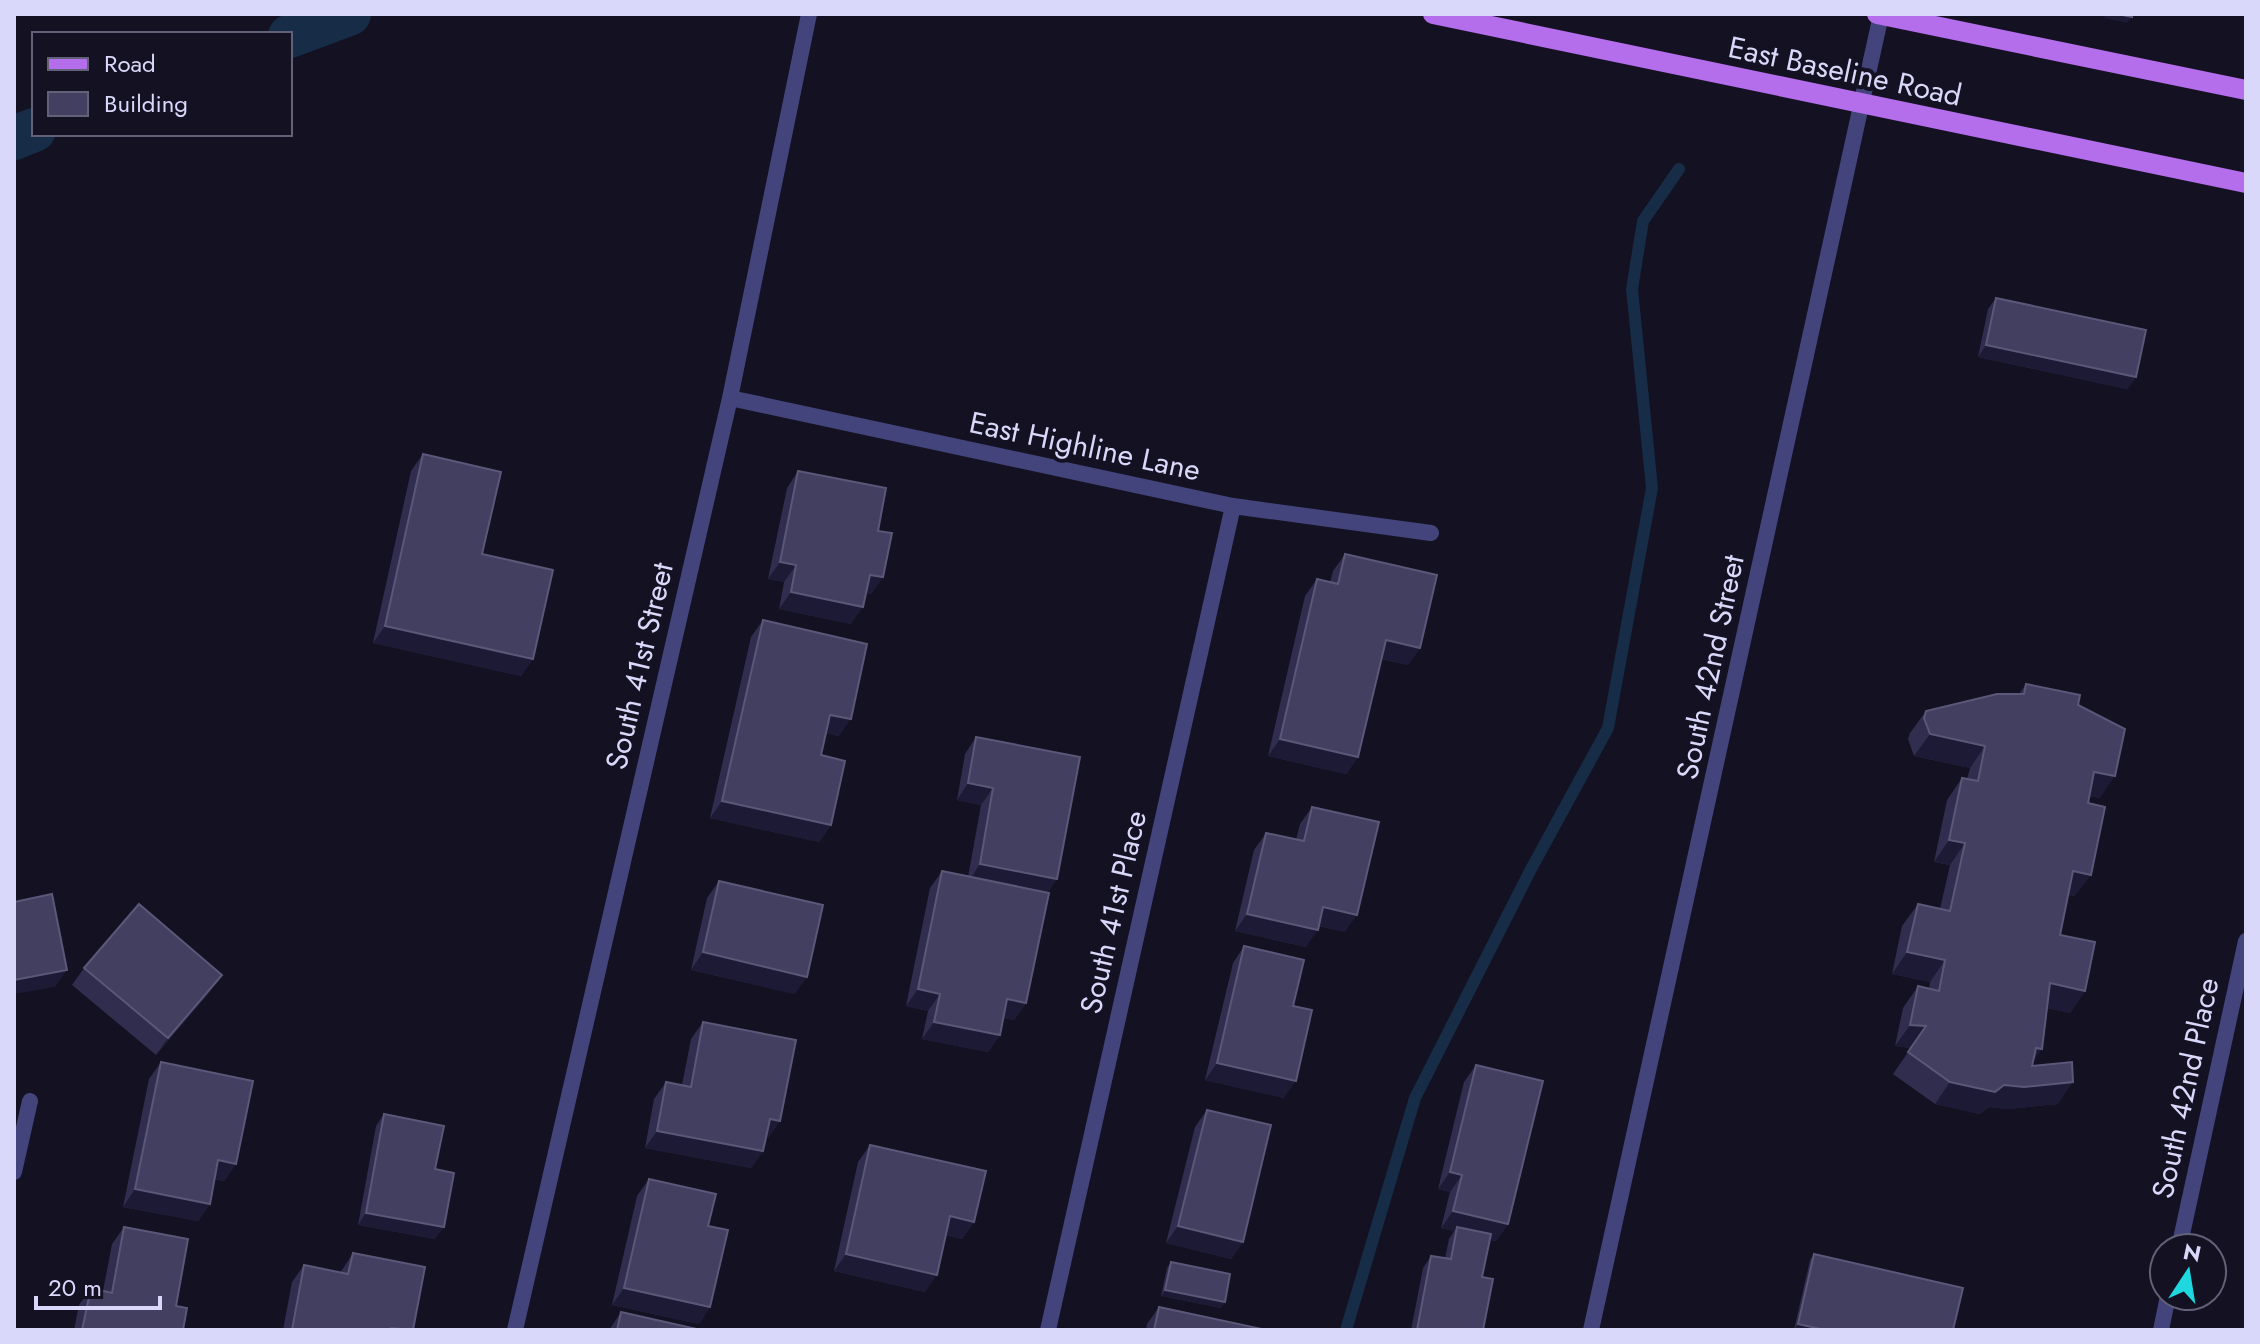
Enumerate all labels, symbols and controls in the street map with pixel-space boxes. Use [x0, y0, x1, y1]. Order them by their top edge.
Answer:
street label: East Baseline Road [1724, 25, 1966, 117]
legend [32, 32, 292, 136]
text: Road [104, 46, 156, 81]
text: Building [104, 86, 188, 121]
street label: East Highline Lane [965, 401, 1205, 491]
street label: South 42nd Street [1665, 550, 1755, 783]
street label: South 41st Street [594, 557, 684, 774]
street label: South 41st Place [1069, 806, 1157, 1018]
street label: South 42nd Place [2141, 974, 2229, 1202]
north arrow [2148, 1232, 2228, 1312]
text: N [2180, 1235, 2204, 1270]
scale bar [36, 1260, 160, 1310]
text: 20 m [48, 1270, 102, 1305]

